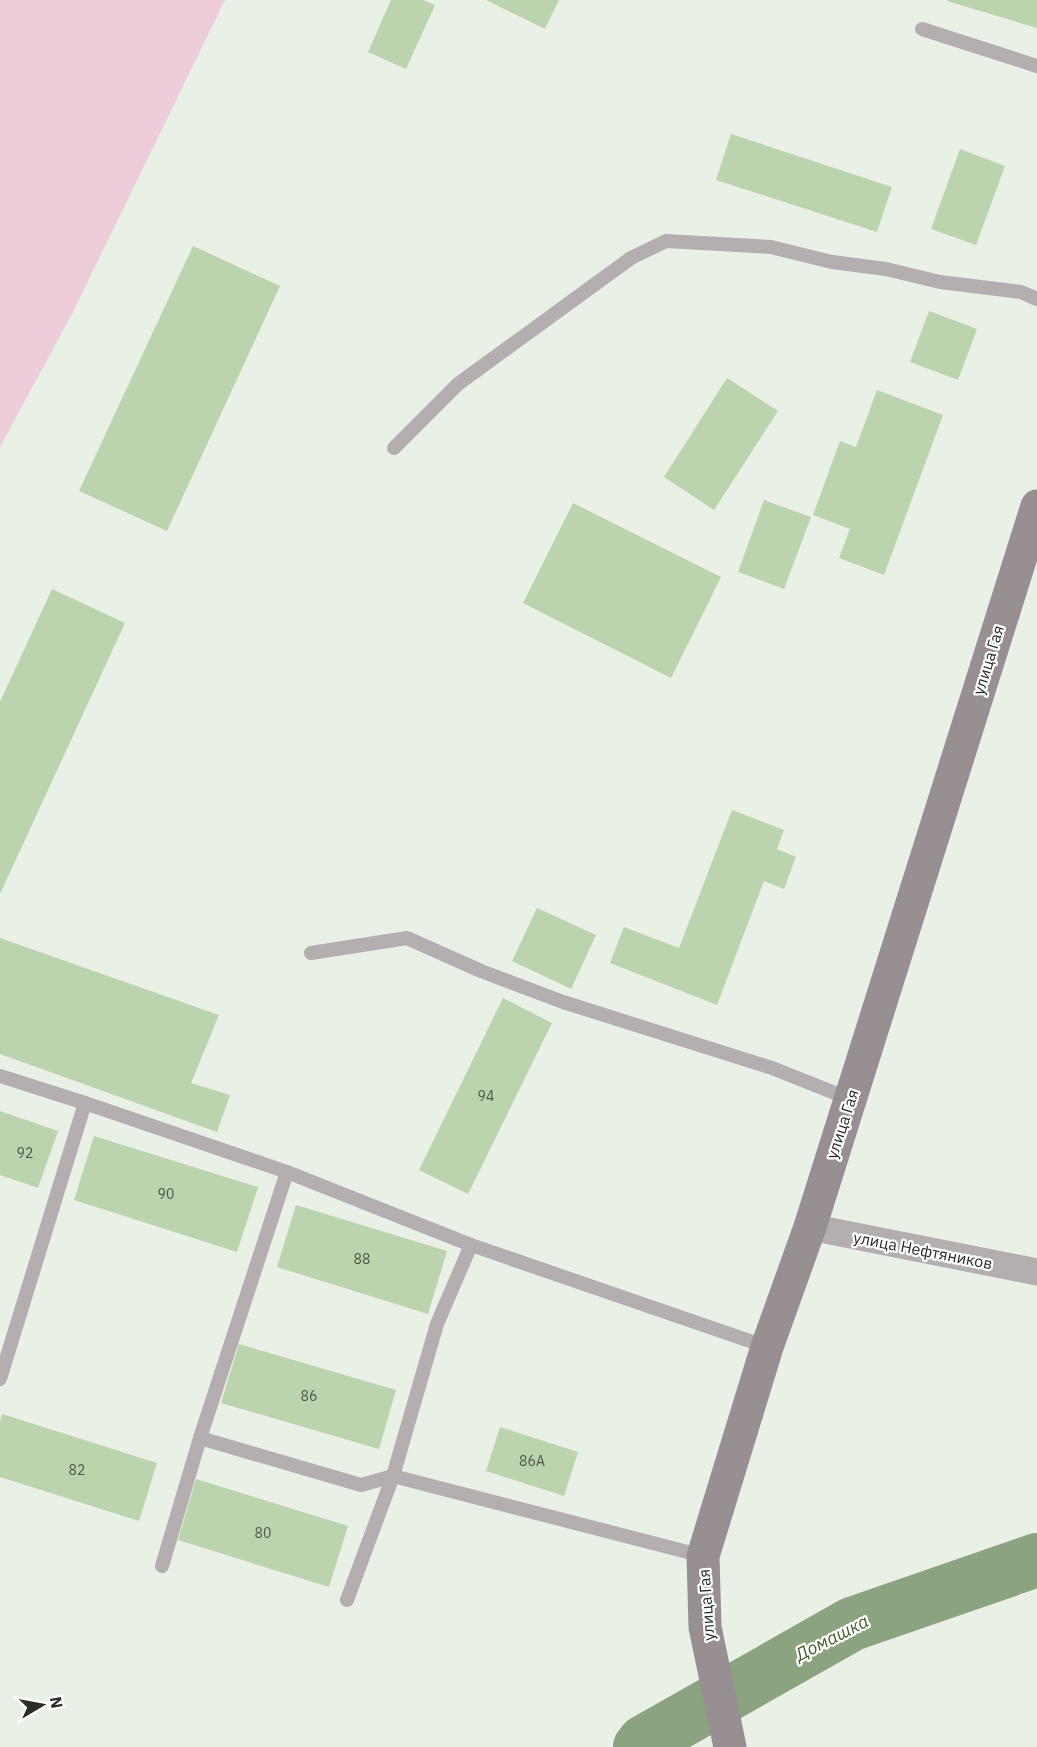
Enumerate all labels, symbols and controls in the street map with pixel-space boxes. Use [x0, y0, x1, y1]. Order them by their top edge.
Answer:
street label: улица Гая [968, 623, 1008, 697]
house number: 94 [478, 1087, 494, 1105]
street label: улица Гая [821, 1087, 863, 1161]
house number: 92 [17, 1144, 33, 1162]
house number: 90 [158, 1185, 174, 1203]
street label: улица Нефтяников [852, 1227, 994, 1273]
house number: 88 [354, 1250, 370, 1268]
house number: 86 [301, 1387, 317, 1405]
house number: 86А [519, 1452, 545, 1470]
house number: 82 [69, 1461, 85, 1479]
house number: 80 [255, 1524, 271, 1542]
street label: улица Гая [694, 1568, 718, 1642]
water label: Домашка [789, 1609, 872, 1667]
north arrow [12, 1675, 72, 1735]
text: N [46, 1695, 68, 1710]

